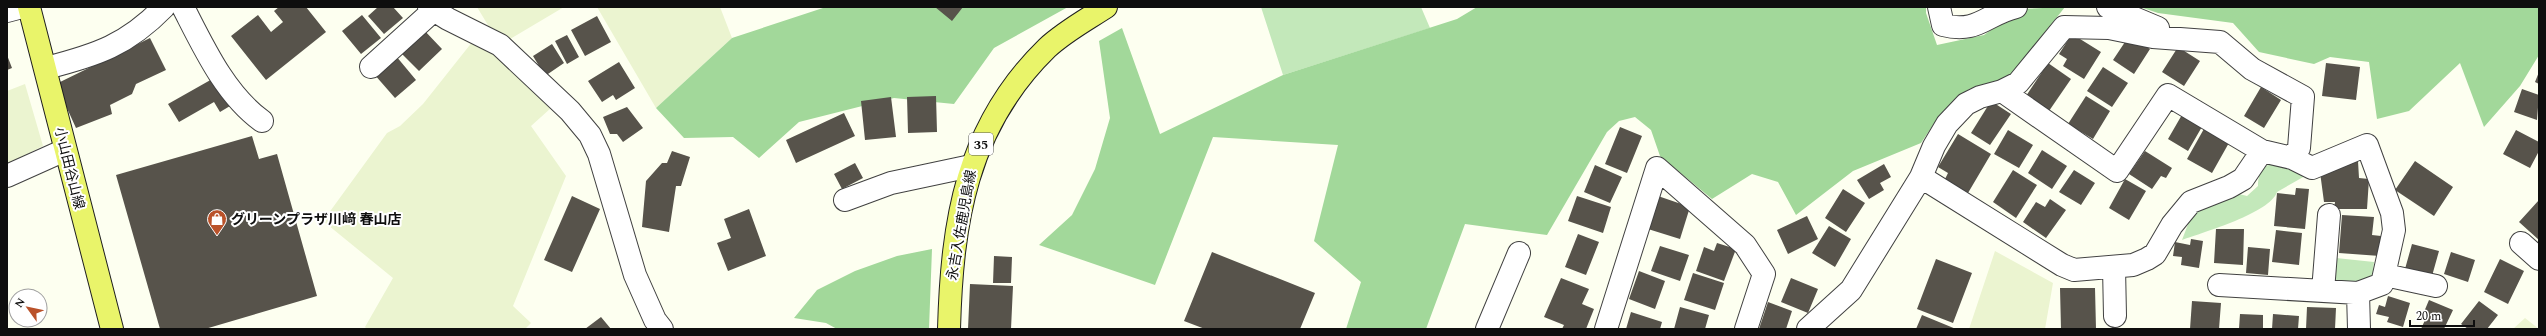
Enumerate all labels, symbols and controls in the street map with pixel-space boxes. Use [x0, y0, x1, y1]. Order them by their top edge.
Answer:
street label: 小山田谷山線 [49, 125, 90, 211]
road number: 35 [969, 133, 993, 155]
street label: 永吉入佐鹿児島線 [941, 168, 982, 282]
shop icon: グリーンプラザ川﨑 春山店 [206, 208, 228, 236]
place label: グリーンプラザ川﨑 春山店 [231, 209, 401, 230]
north arrow [8, 288, 48, 328]
text: N [10, 294, 30, 311]
scale bar [2410, 302, 2474, 328]
text: 20 m [2416, 307, 2441, 326]

